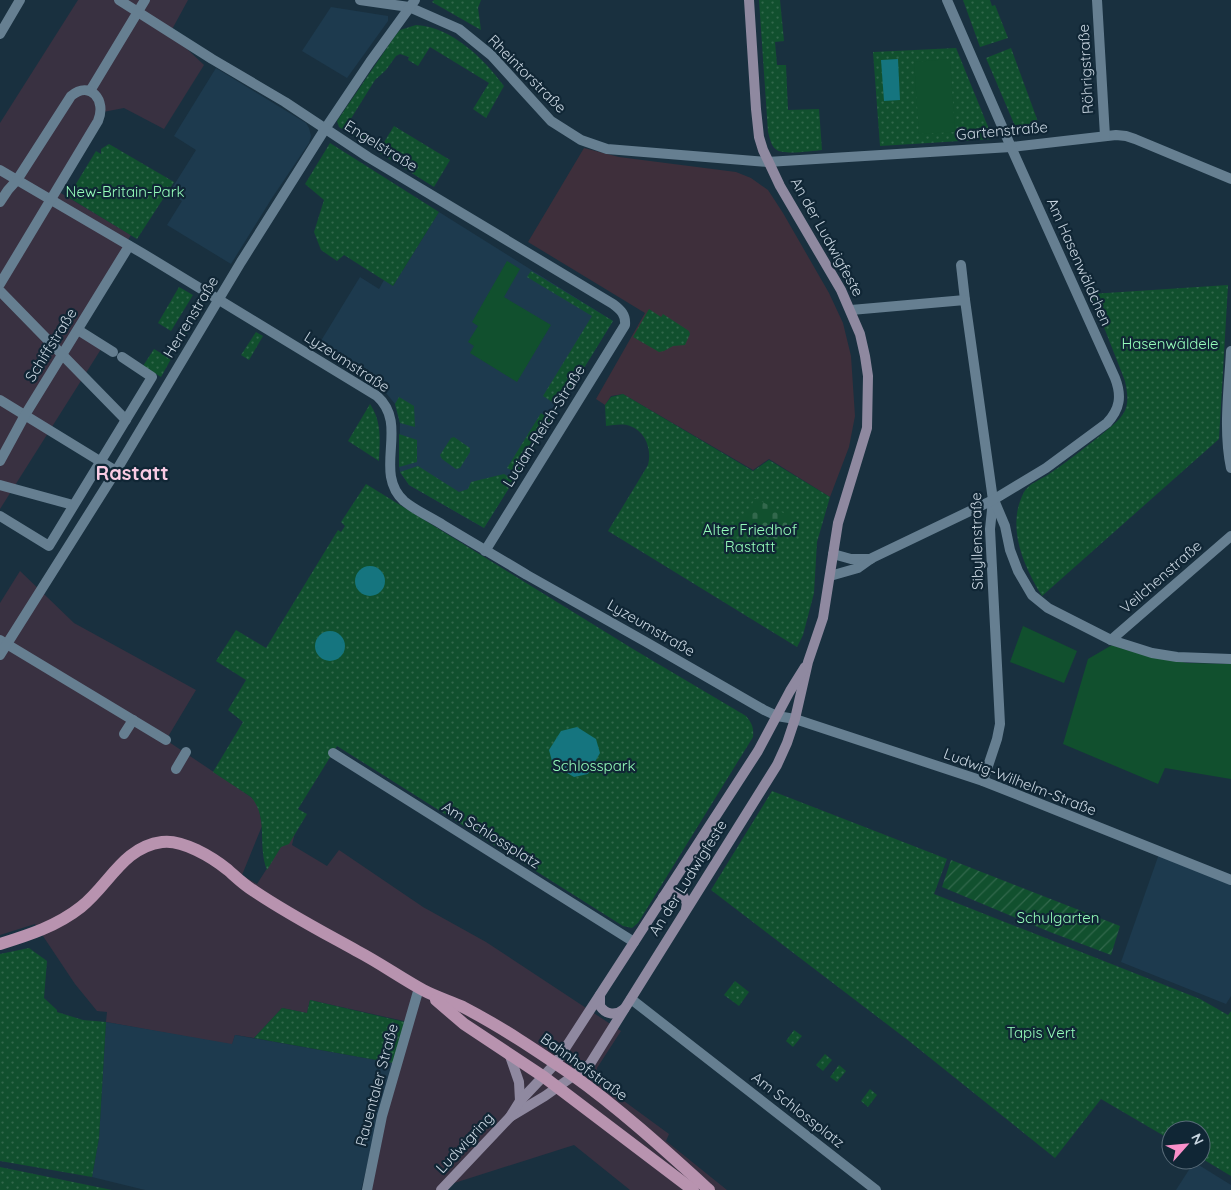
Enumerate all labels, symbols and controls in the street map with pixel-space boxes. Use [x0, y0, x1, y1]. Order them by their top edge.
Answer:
street label: Röhrigstraße [1074, 23, 1097, 115]
street label: Rheintorstraße [484, 30, 571, 117]
street label: Engelstraße [341, 116, 421, 176]
street label: Gartenstraße [955, 117, 1049, 144]
street label: An der Ludwigfeste [787, 174, 868, 300]
park label: New-Britain-Park [66, 182, 184, 201]
street label: Am Hasenwäldchen [1043, 195, 1116, 329]
street label: Herrenstraße [159, 272, 222, 361]
street label: Schiffstraße [20, 304, 81, 385]
street label: Lyzeumstraße [301, 327, 394, 396]
park label: Hasenwäldele [1121, 334, 1219, 353]
street label: Lucian-Reich-Straße [498, 361, 589, 490]
district label: Rastatt [95, 460, 169, 485]
street label: Sibyllenstraße [966, 492, 987, 590]
park label: Alter Friedhof Rastatt [703, 520, 798, 556]
street label: Veilchenstraße [1116, 536, 1206, 617]
street label: Lyzeumstraße [604, 595, 699, 660]
street label: Ludwig-Wilhelm-Straße [941, 744, 1099, 819]
park label: Schlosspark [552, 756, 636, 775]
street label: Am Schlossplatz [439, 797, 544, 872]
street label: An der Ludwigfeste [644, 816, 731, 939]
park label: Schulgarten [1017, 908, 1099, 927]
street label: Rauentaler Straße [351, 1021, 402, 1148]
park label: Tapis Vert [1006, 1023, 1076, 1042]
street label: Bahnhofstraße [537, 1029, 632, 1105]
street label: Am Schlossplatz [748, 1067, 848, 1152]
street label: Ludwigring [432, 1108, 498, 1177]
north arrow [1161, 1120, 1211, 1170]
text: N [1187, 1130, 1208, 1148]

